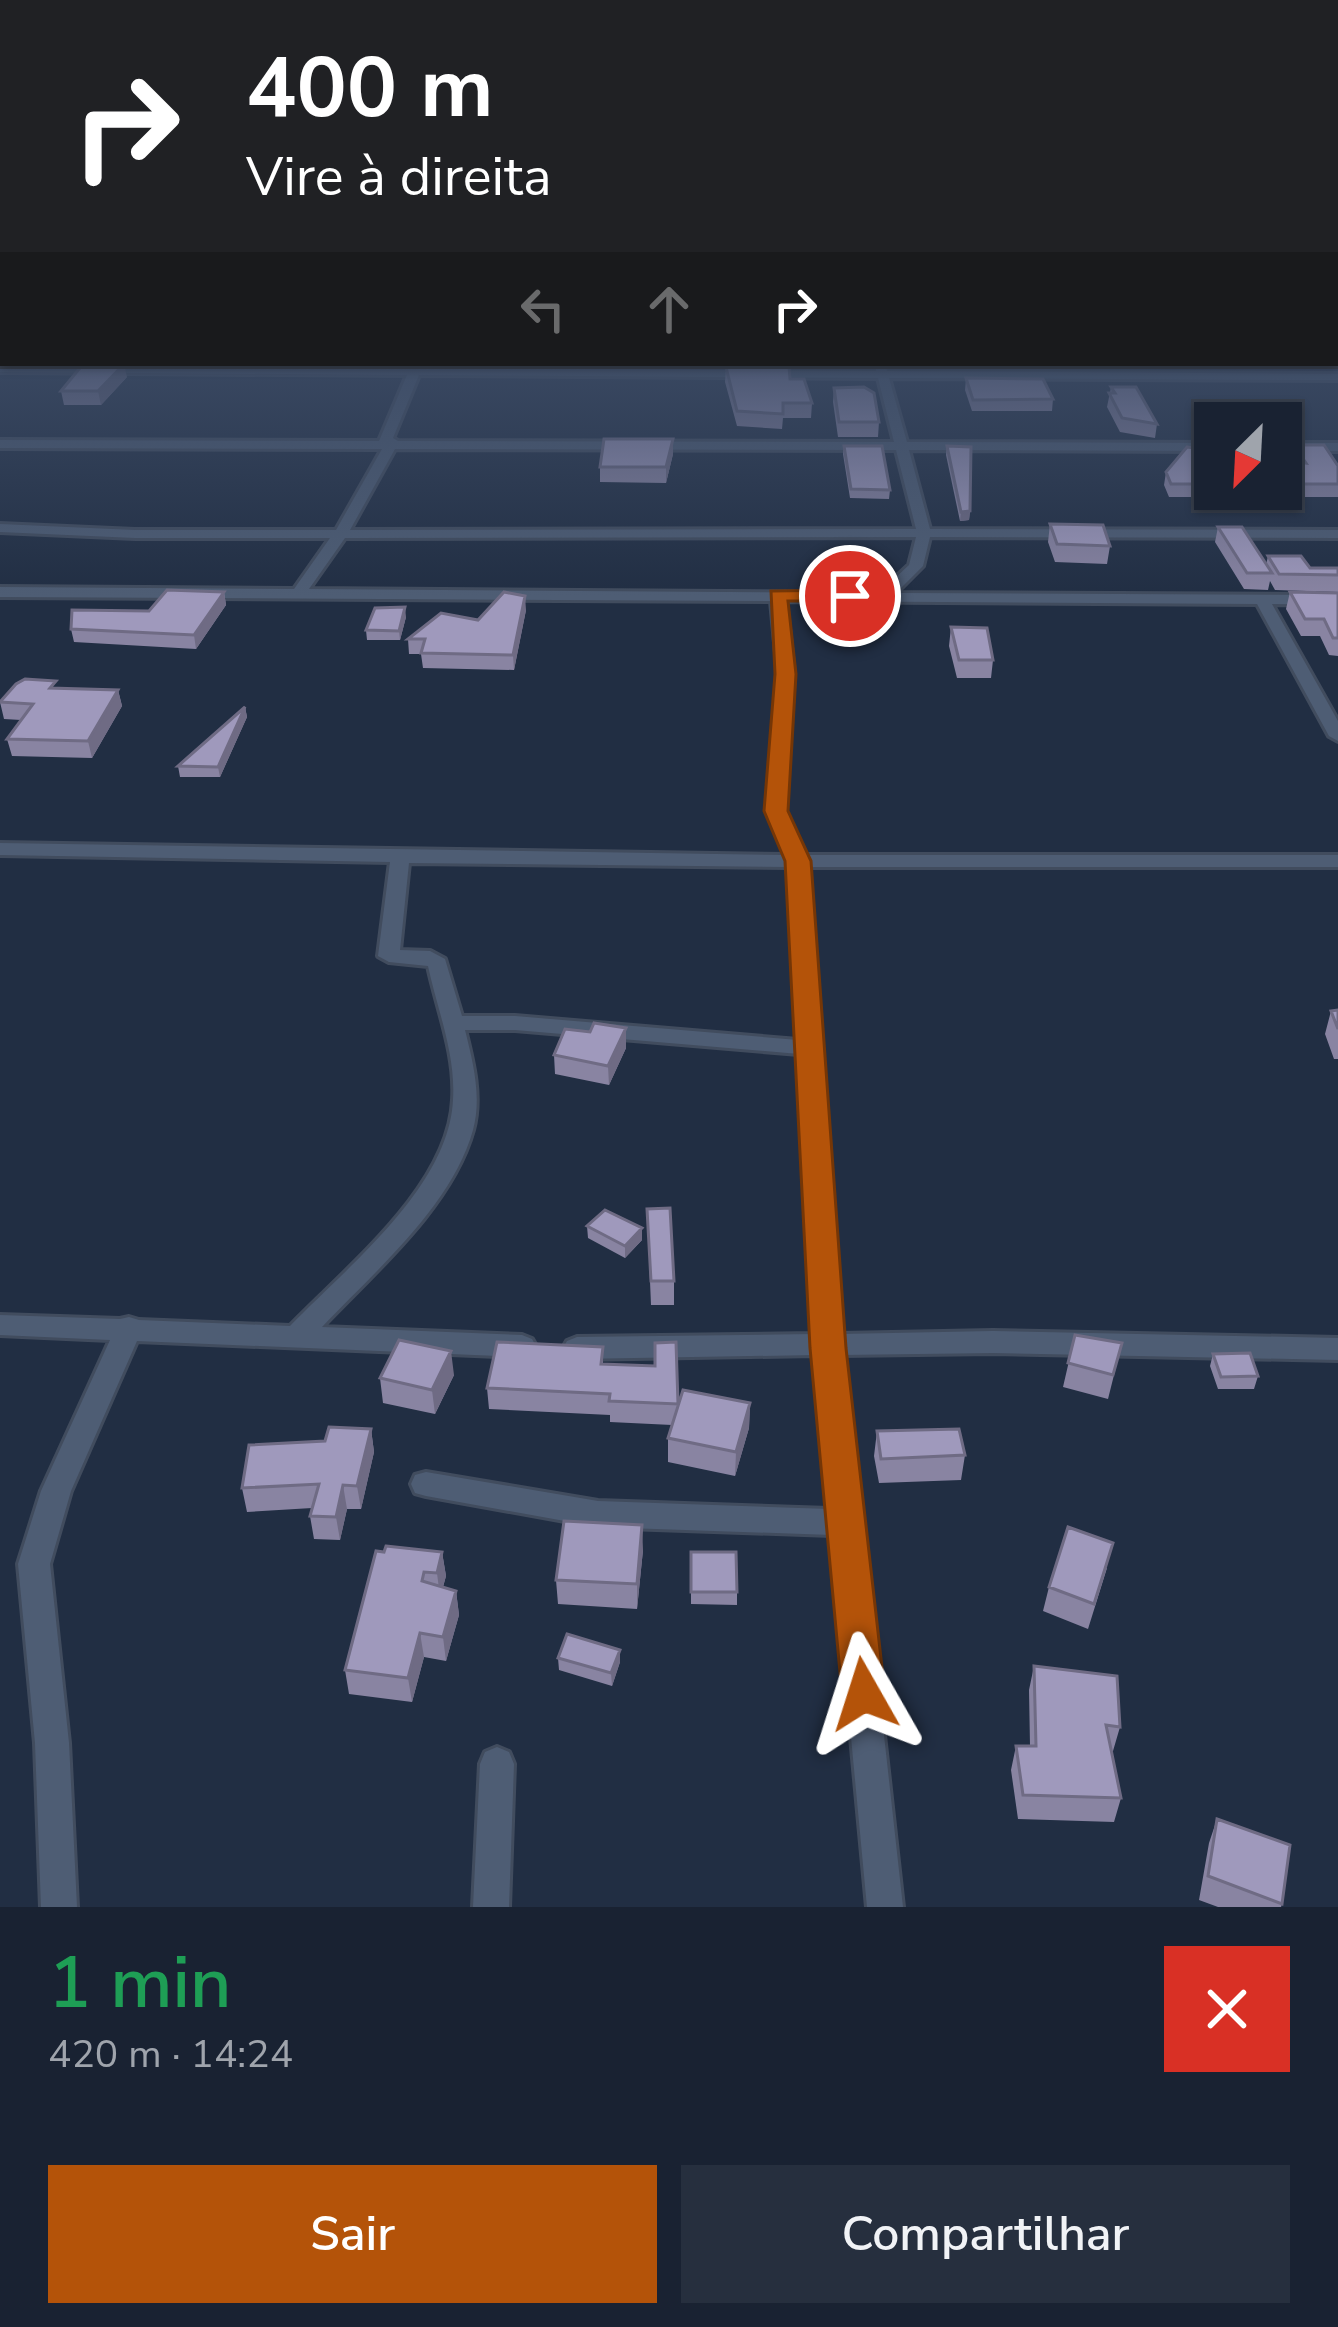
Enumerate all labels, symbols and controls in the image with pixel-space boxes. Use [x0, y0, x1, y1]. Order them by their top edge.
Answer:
text: 400 m [246, 31, 494, 146]
icon: right [48, 48, 204, 204]
text: Vire à direita [246, 140, 552, 214]
icon: left [510, 276, 576, 342]
icon: ahead [636, 276, 702, 342]
icon: right [762, 276, 828, 342]
north arrow [1194, 402, 1302, 510]
map controls [1194, 402, 1302, 510]
pin [799, 545, 901, 647]
icon: arrive [817, 563, 883, 629]
position arrow [801, 1631, 927, 1757]
text: 1 min [48, 1934, 231, 2032]
button: close [1164, 1946, 1290, 2072]
text: 420 m · 14:24 [48, 2028, 293, 2081]
button: Sair [48, 2165, 657, 2303]
button: Compartilhar [681, 2165, 1290, 2303]

